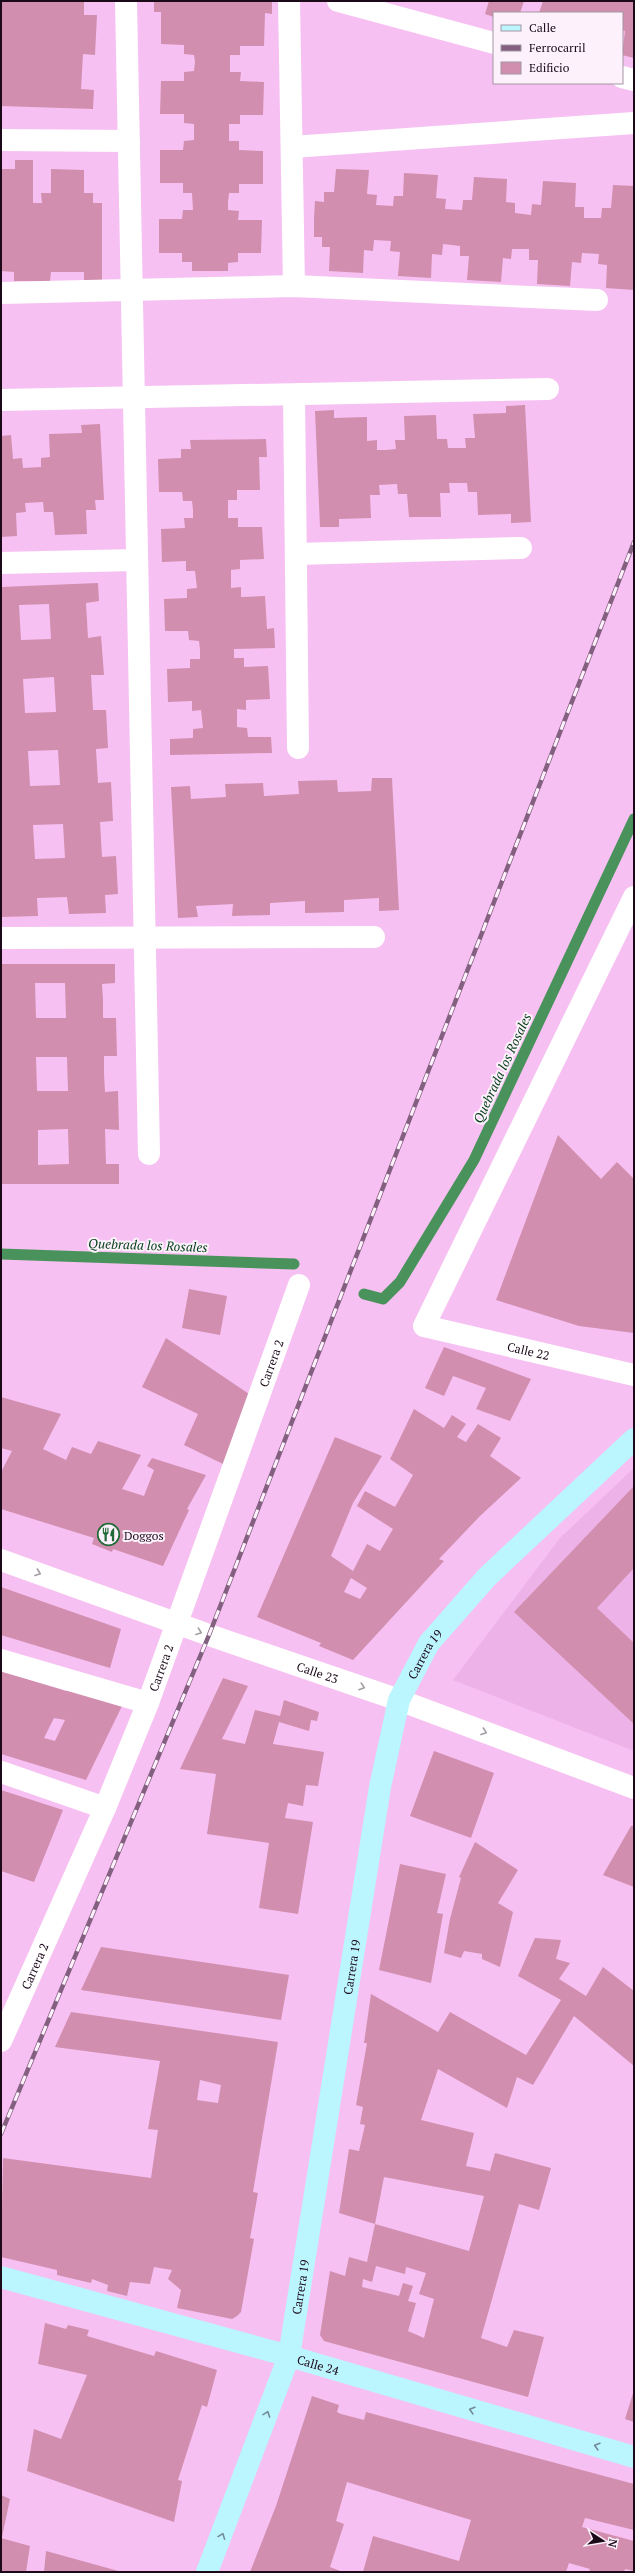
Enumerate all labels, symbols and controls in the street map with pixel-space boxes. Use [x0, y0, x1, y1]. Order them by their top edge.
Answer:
legend [493, 12, 623, 84]
text: Calle [529, 20, 556, 35]
text: Ferrocarril [529, 40, 586, 55]
text: Edificio [529, 60, 570, 75]
water label: Quebrada los Rosales [469, 1010, 536, 1126]
water label: Quebrada los Rosales [88, 1234, 209, 1256]
street label: Carrera 2 [255, 1337, 286, 1389]
street label: Calle 22 [506, 1338, 551, 1363]
restaurant icon: Doggos [95, 1522, 121, 1548]
place label: Doggos [124, 1528, 164, 1543]
one-way arrow [34, 1568, 41, 1577]
street label: Carrera 19 [404, 1626, 445, 1681]
one-way arrow [196, 1627, 203, 1635]
street label: Carrera 2 [145, 1642, 176, 1693]
street label: Calle 23 [295, 1658, 340, 1686]
one-way arrow [358, 1683, 365, 1691]
one-way arrow [481, 1727, 488, 1735]
street label: Carrera 19 [339, 1938, 363, 1996]
street label: Carrera 2 [18, 1941, 51, 1992]
street label: Carrera 19 [288, 2258, 312, 2315]
street label: Calle 24 [295, 2351, 341, 2378]
one-way arrow [469, 2406, 476, 2415]
one-way arrow [263, 2410, 271, 2417]
one-way arrow [593, 2442, 600, 2451]
north arrow [583, 2521, 623, 2561]
one-way arrow [217, 2532, 225, 2539]
text: N [605, 2538, 620, 2549]

